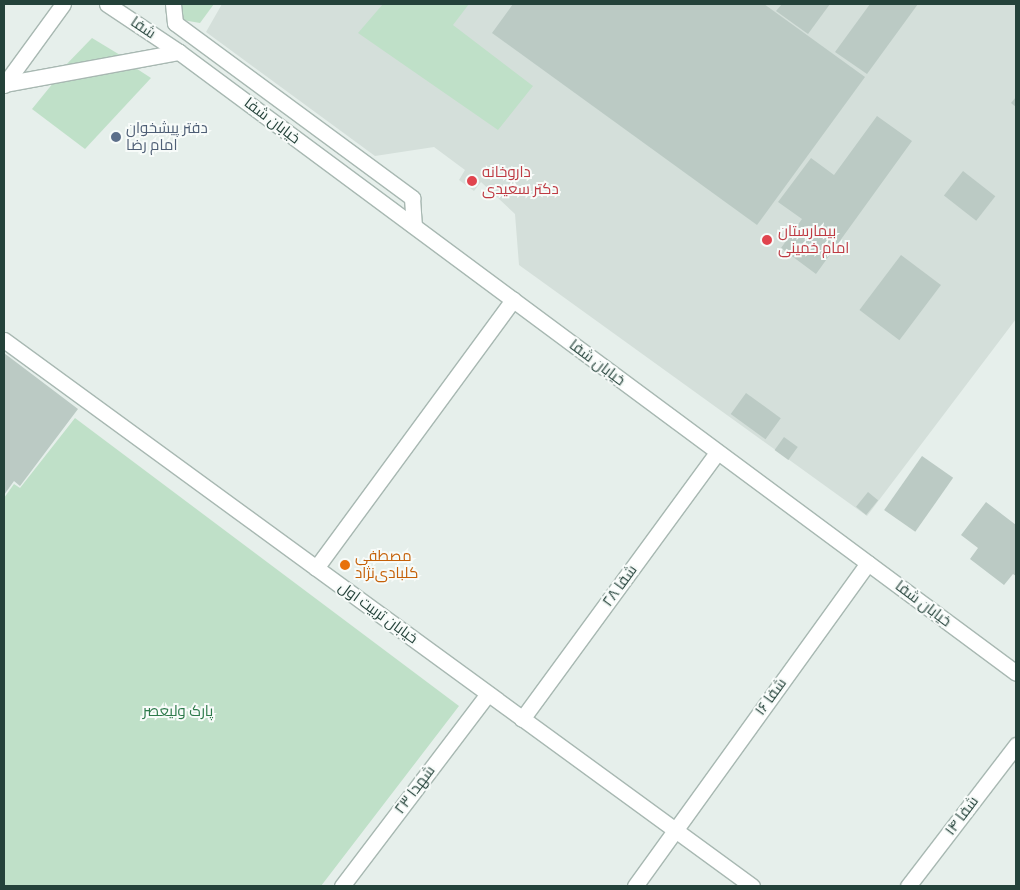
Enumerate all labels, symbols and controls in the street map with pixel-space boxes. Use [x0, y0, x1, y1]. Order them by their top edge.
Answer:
street label: شفا [127, 13, 159, 43]
street label: خیابان شفا [240, 94, 304, 148]
place label: دفتر پیشخوان امام رضا [126, 119, 208, 154]
marker: دفتر پیشخوان امام رضا [110, 131, 122, 143]
place label: داروخانه دکتر سعیدی [482, 163, 559, 198]
marker: داروخانه دکتر سعیدی [466, 175, 478, 187]
place label: بیمارستان امام خمینی [778, 222, 849, 257]
marker: بیمارستان امام خمینی [760, 233, 774, 247]
street label: خیابان شفا [565, 336, 629, 390]
place label: مصطفی کلبادی‌نژاد [355, 547, 418, 582]
marker: مصطفی کلبادی‌نژاد [339, 559, 351, 571]
street label: شفا ۲۸ [599, 562, 641, 610]
street label: خیابان شفا [891, 577, 955, 631]
street label: خیابان تربیت اول [335, 578, 421, 648]
street label: شفا ۱۶ [751, 675, 791, 719]
park label: پارک ولیعصر [143, 703, 213, 721]
street label: شهدا ۲۳ [391, 762, 439, 818]
street label: شفا ۱۴ [941, 793, 983, 839]

